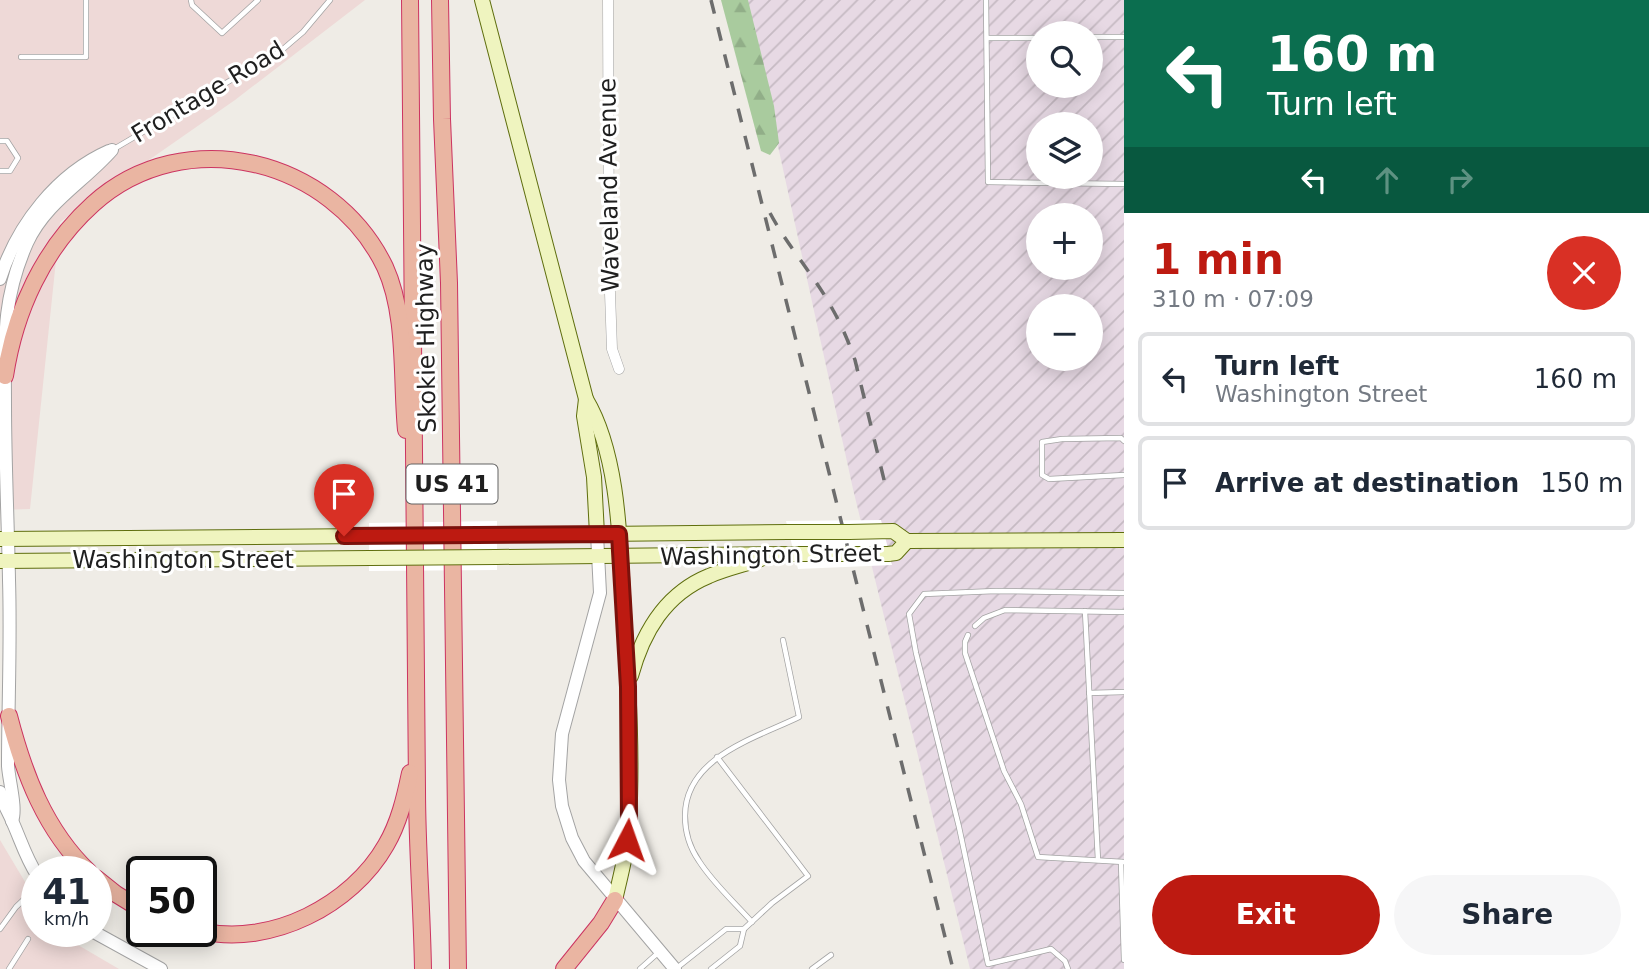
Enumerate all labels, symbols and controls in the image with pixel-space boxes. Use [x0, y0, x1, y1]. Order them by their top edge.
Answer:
map controls [1026, 21, 1103, 371]
button: search [1026, 21, 1103, 98]
text: 160 m [1267, 26, 1437, 83]
icon: left [1152, 28, 1243, 119]
street label: Frontage Road [127, 35, 289, 149]
street label: Waveland Avenue [593, 78, 625, 292]
text: Turn left [1267, 85, 1397, 123]
button: layers [1026, 112, 1103, 189]
icon: left [1295, 161, 1333, 199]
icon: ahead [1368, 161, 1406, 199]
icon: right [1441, 161, 1479, 199]
button: + [1026, 203, 1103, 280]
text: 1 min [1152, 235, 1284, 284]
button: close [1547, 236, 1621, 310]
street label: Skokie Highway [410, 243, 442, 433]
text: 310 m · 07:09 [1152, 286, 1314, 312]
button: − [1026, 294, 1103, 371]
text: Turn left [1215, 351, 1339, 381]
icon: left [1156, 360, 1194, 398]
text: 160 m [1534, 364, 1617, 394]
text: Washington Street [1215, 381, 1427, 407]
pin [314, 464, 374, 536]
road number: US 41 [406, 464, 498, 504]
icon: arrive [1156, 464, 1194, 502]
text: Arrive at destination [1215, 468, 1519, 498]
text: 150 m [1540, 468, 1623, 498]
icon: arrive [325, 475, 363, 513]
street label: Washington Street [660, 539, 882, 571]
street label: Washington Street [72, 546, 294, 574]
position arrow [590, 803, 664, 877]
speed limit sign: 50 [126, 856, 217, 947]
text: 41 [42, 872, 91, 912]
button: Exit [1152, 875, 1380, 955]
button: Share [1394, 875, 1621, 955]
text: km/h [44, 908, 89, 929]

